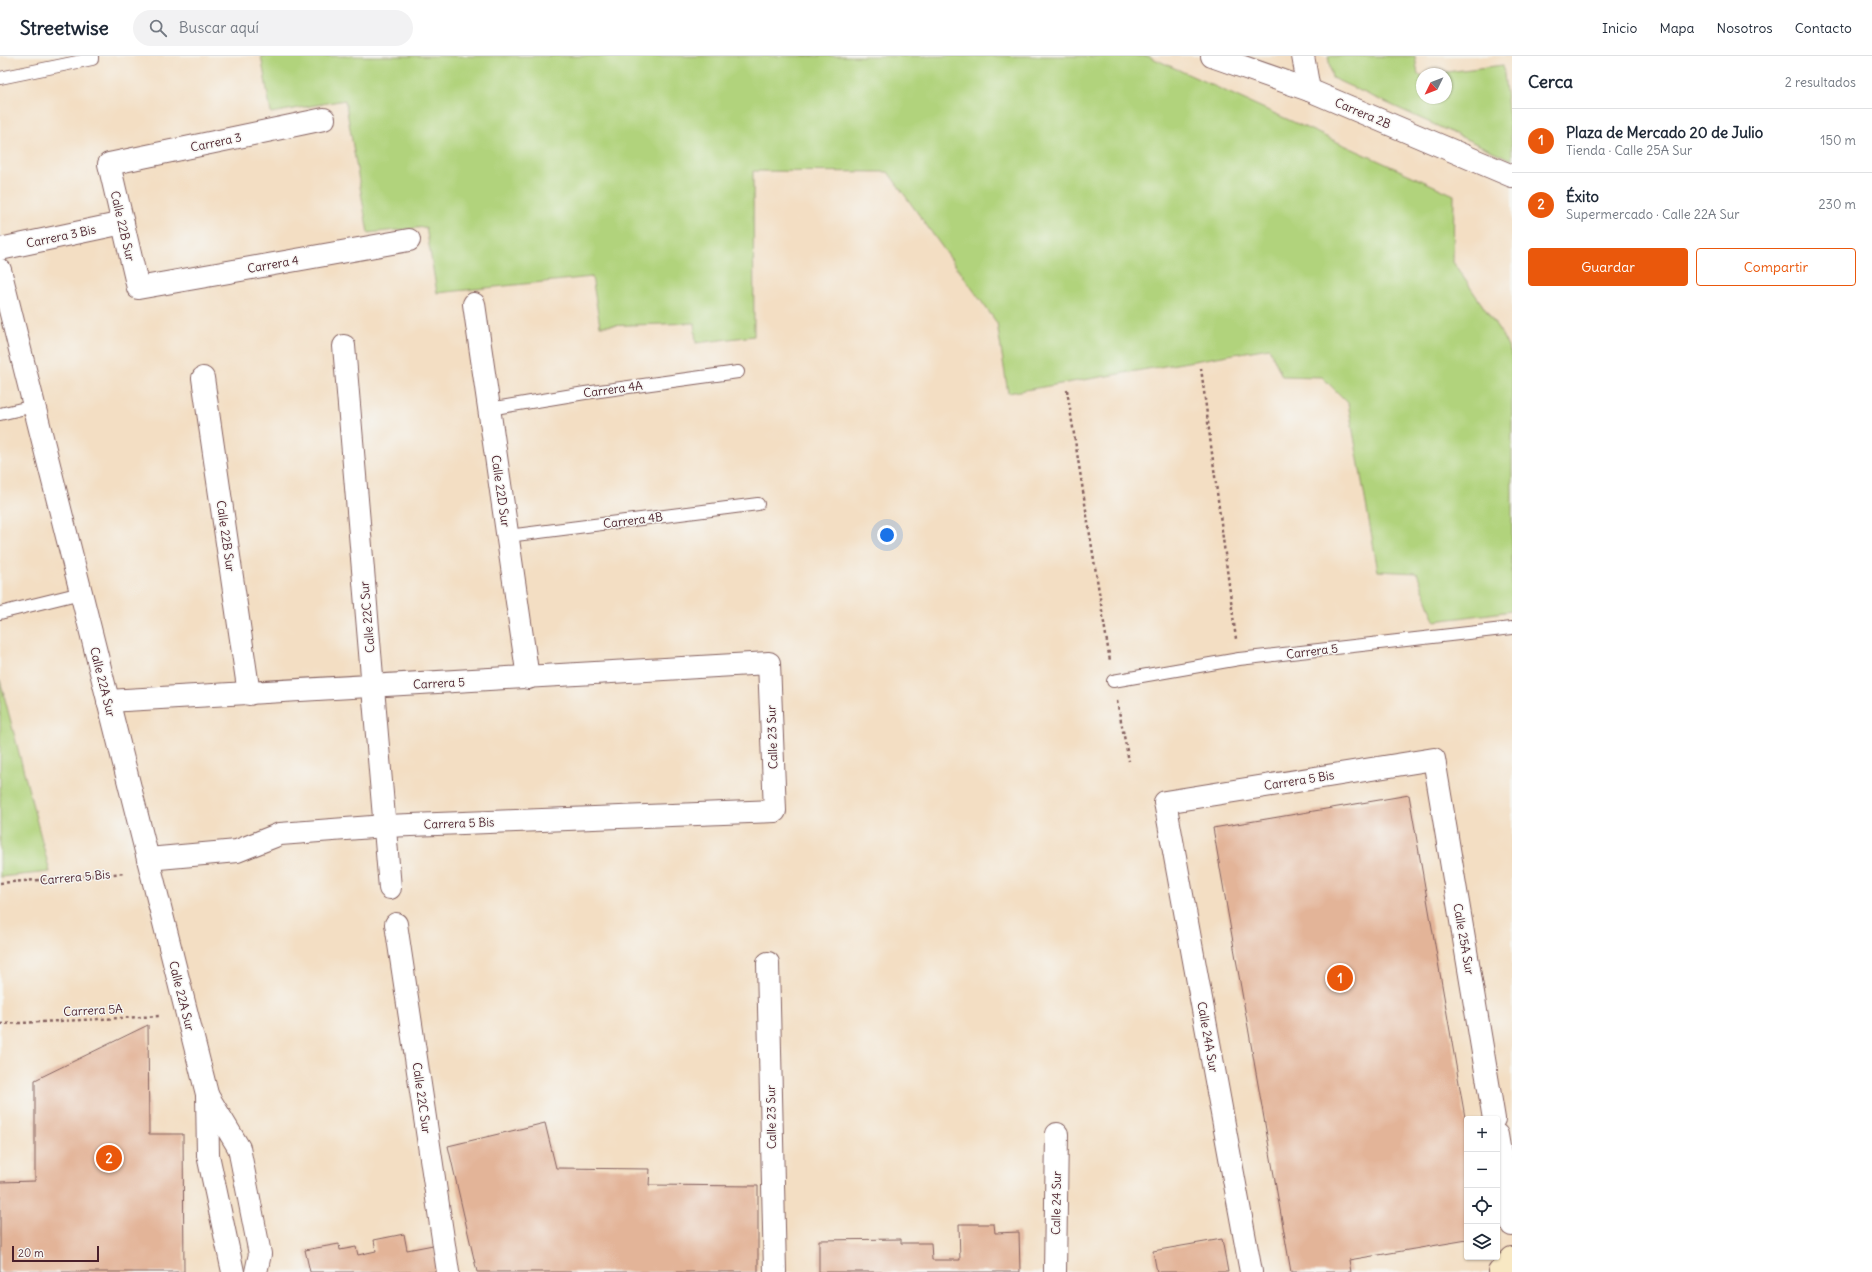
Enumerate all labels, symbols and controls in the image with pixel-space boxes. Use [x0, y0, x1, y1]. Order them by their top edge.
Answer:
search box [133, 10, 413, 46]
text: Streetwise [20, 16, 109, 40]
icon: search [147, 17, 169, 39]
text: Buscar aquí [179, 18, 259, 37]
text: Inicio [1602, 19, 1637, 37]
text: Mapa [1659, 19, 1695, 37]
text: Nosotros [1717, 19, 1773, 37]
text: Contacto [1795, 19, 1852, 37]
north arrow [1416, 68, 1452, 104]
text: Cerca [1528, 71, 1573, 93]
text: 2 resultados [1785, 74, 1856, 91]
street label: Carrera 2B [1333, 94, 1393, 132]
text: Plaza de Mercado 20 de Julio [1566, 123, 1763, 142]
street label: Carrera 3 [189, 129, 243, 155]
text: 1 [1538, 132, 1544, 149]
text: 150 m [1820, 132, 1856, 149]
text: Tienda · Calle 25A Sur [1566, 142, 1692, 159]
text: Éxito [1566, 187, 1599, 206]
street label: Calle 22B Sur [108, 189, 138, 263]
text: 2 [1537, 196, 1545, 213]
text: 230 m [1818, 196, 1856, 213]
text: Supermercado · Calle 22A Sur [1566, 206, 1740, 223]
street label: Carrera 3 Bis [25, 221, 97, 251]
button: Guardar [1528, 248, 1688, 286]
button: Compartir [1696, 248, 1856, 286]
street label: Carrera 4 [246, 252, 300, 276]
street label: Carrera 4A [582, 377, 644, 401]
street label: Calle 22D Sur [489, 454, 513, 528]
street label: Calle 22B Sur [214, 499, 238, 573]
street label: Carrera 4B [602, 509, 664, 531]
your location [877, 525, 897, 545]
street label: Calle 22C Sur [356, 580, 378, 653]
street label: Carrera 5 [1285, 640, 1339, 662]
street label: Calle 22A Sur [87, 645, 119, 719]
street label: Carrera 5 [413, 674, 465, 692]
street label: Calle 23 Sur [763, 705, 781, 769]
street label: Carrera 5 Bis [1263, 767, 1335, 793]
street label: Carrera 5 Bis [423, 814, 495, 832]
street label: Carrera 5 Bis [39, 866, 111, 888]
street label: Calle 25A Sur [1450, 902, 1478, 976]
street label: Calle 22A Sur [166, 959, 198, 1033]
pin: 1 [1327, 963, 1353, 993]
street label: Calle 24A Sur [1194, 1000, 1222, 1074]
street label: Carrera 5A [63, 1001, 123, 1019]
street label: Calle 22C Sur [410, 1061, 434, 1135]
street label: Calle 23 Sur [763, 1085, 779, 1149]
map controls [1464, 1116, 1500, 1260]
button: + [1464, 1116, 1500, 1152]
pin: 2 [96, 1143, 122, 1173]
button: − [1464, 1152, 1500, 1188]
street label: Calle 24 Sur [1048, 1171, 1064, 1235]
button: locate [1464, 1188, 1500, 1224]
button: layers [1464, 1224, 1500, 1260]
scale bar [12, 1244, 99, 1263]
text: 20 m [18, 1246, 44, 1260]

